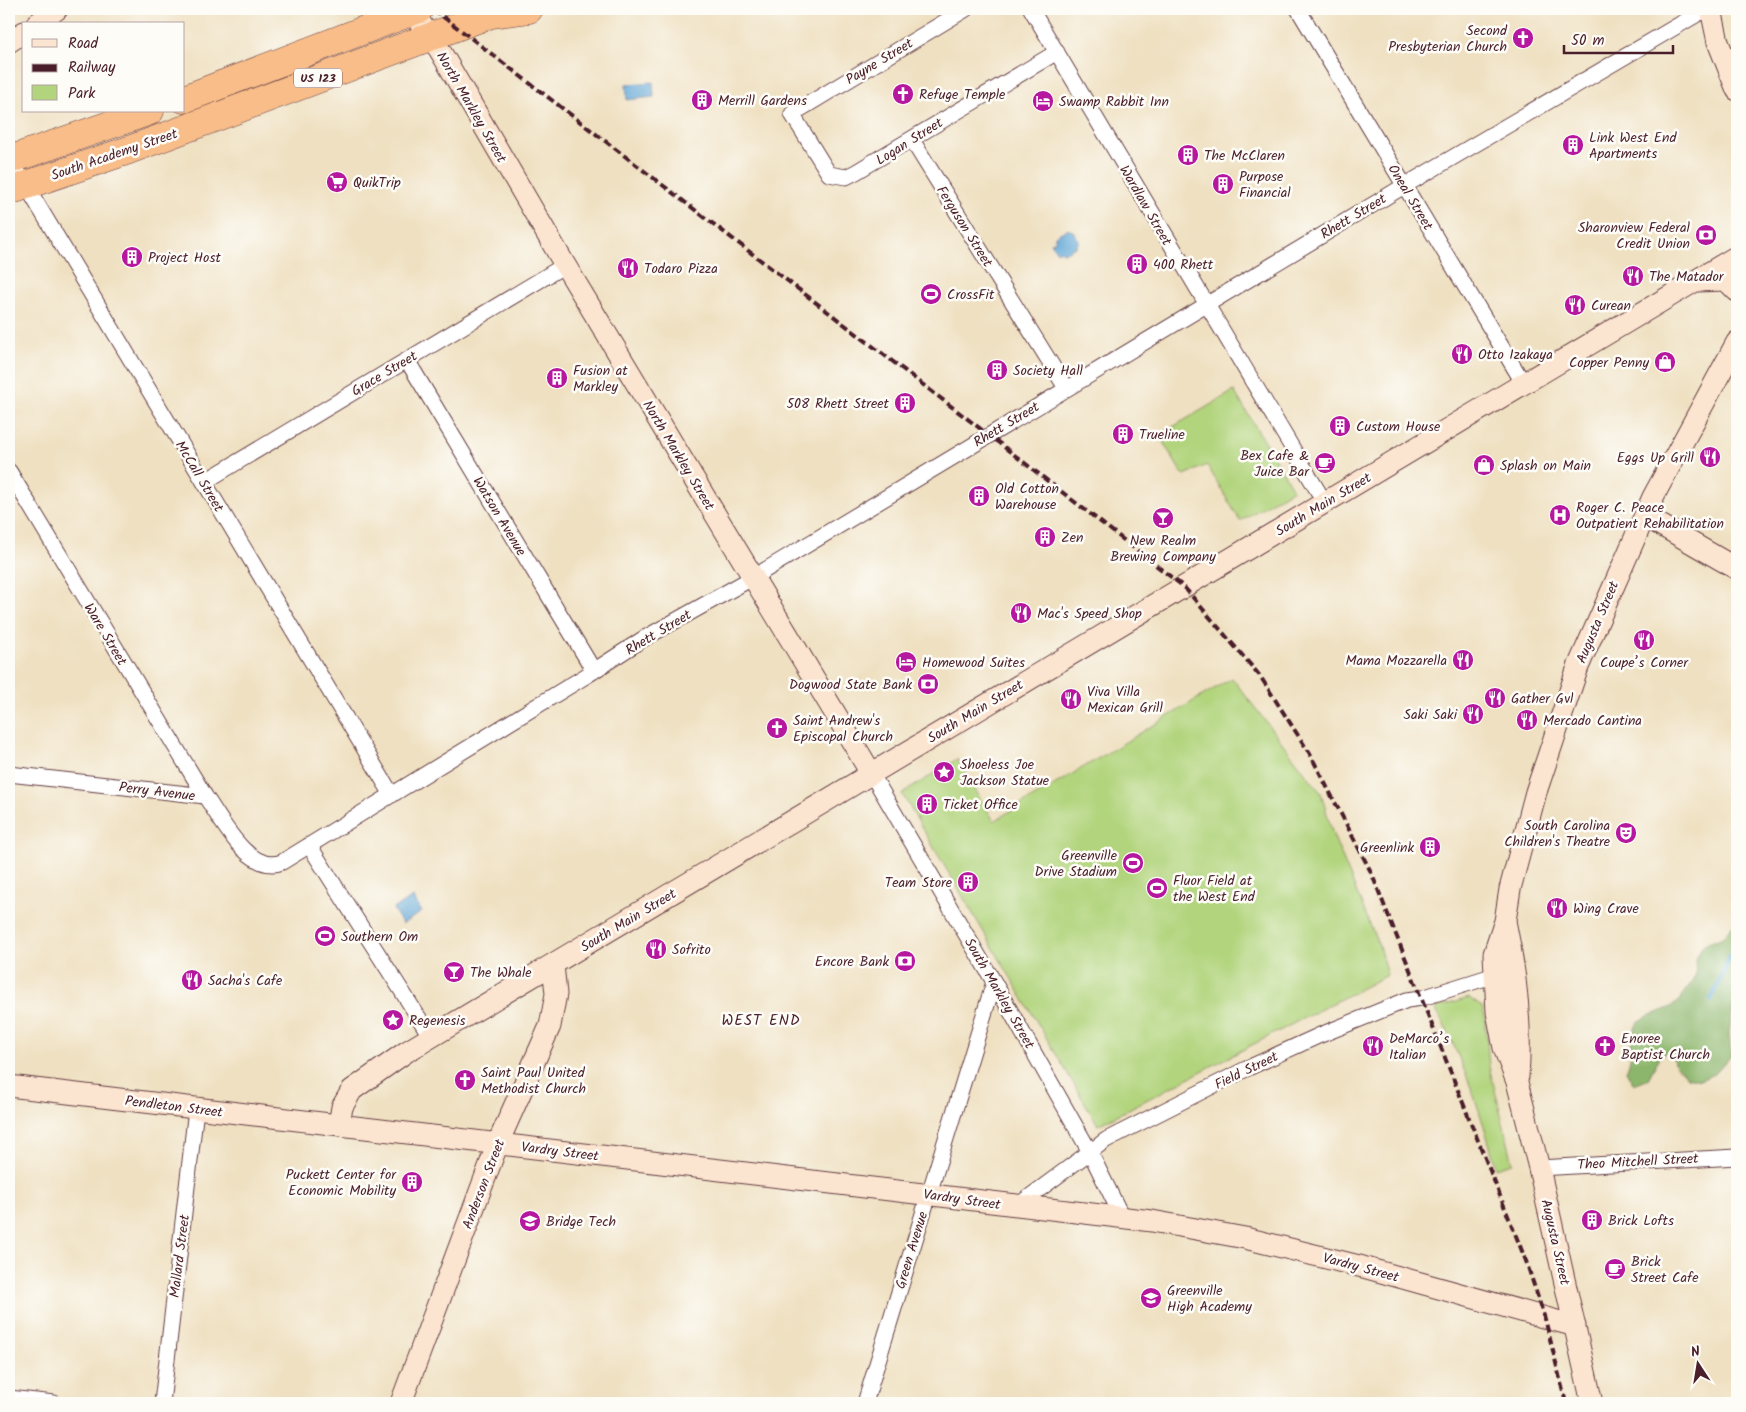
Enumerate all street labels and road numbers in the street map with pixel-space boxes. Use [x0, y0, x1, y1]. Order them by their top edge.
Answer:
street label: Payne Street [841, 33, 918, 91]
street label: North Markley Street [430, 48, 512, 168]
road number: US 123 [294, 68, 342, 88]
street label: Logan Street [872, 112, 948, 171]
street label: South Academy Street [48, 123, 181, 187]
street label: Oneal Street [1382, 160, 1439, 235]
street label: Wardlaw Street [1113, 161, 1177, 250]
street label: Ferguson Street [930, 181, 998, 272]
street label: Rhett Street [1316, 188, 1391, 245]
street label: Grace Street [347, 345, 422, 402]
street label: North Markley Street [636, 396, 720, 515]
street label: Rhett Street [969, 396, 1044, 453]
street label: McCall Street [169, 436, 230, 517]
street label: South Main Street [1271, 467, 1376, 542]
street label: Watson Avenue [467, 472, 532, 561]
street label: Augusta Street [1571, 577, 1625, 667]
street label: Ware Street [78, 599, 133, 670]
street label: Rhett Street [621, 604, 696, 661]
street label: South Main Street [923, 674, 1028, 749]
street label: Perry Avenue [118, 776, 197, 808]
street label: South Main Street [576, 883, 681, 958]
street label: South Markley Street [958, 934, 1040, 1054]
street label: Field Street [1211, 1046, 1283, 1096]
street label: Pendleton Street [124, 1090, 225, 1124]
street label: Anderson Street [457, 1136, 511, 1233]
street label: Vardry Street [520, 1136, 600, 1168]
street label: Theo Mitchell Street [1577, 1148, 1700, 1176]
street label: Vardry Street [922, 1184, 1003, 1216]
street label: Augusta Street [1534, 1197, 1576, 1288]
street label: Green Avenue [890, 1208, 934, 1292]
street label: Mallard Street [164, 1213, 196, 1299]
street label: Vardry Street [1320, 1247, 1402, 1289]

